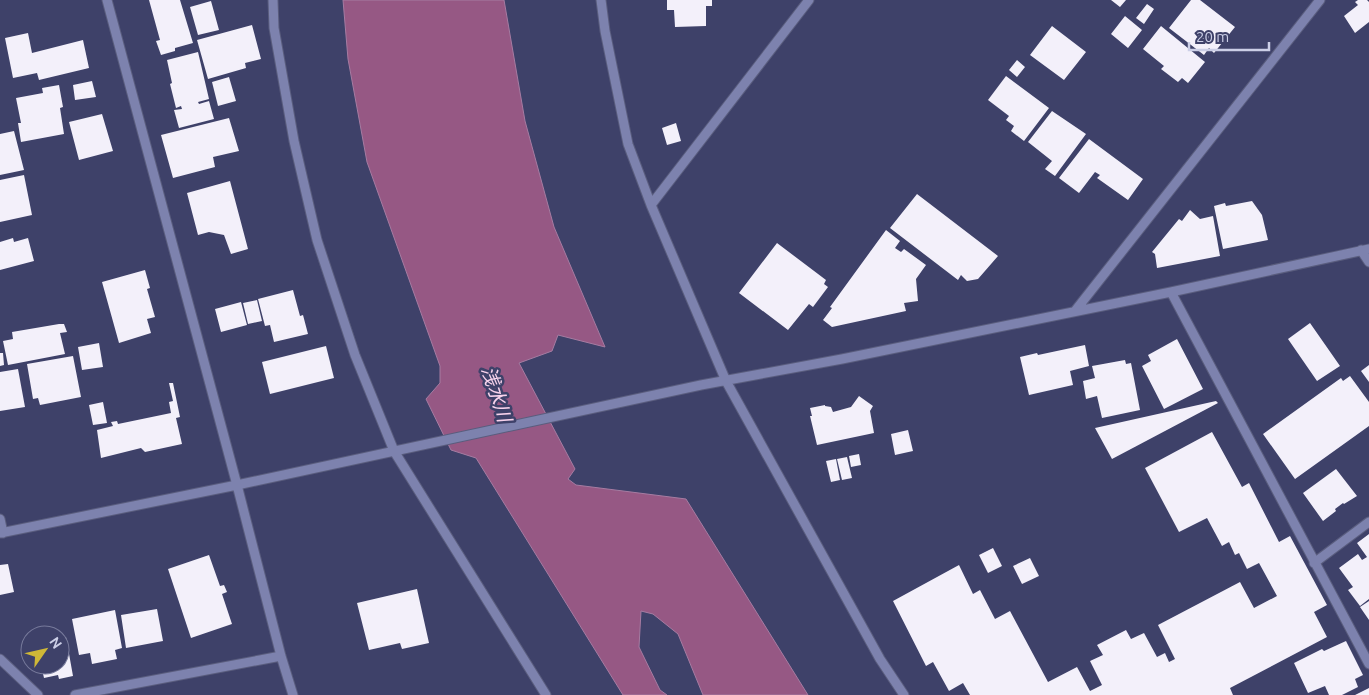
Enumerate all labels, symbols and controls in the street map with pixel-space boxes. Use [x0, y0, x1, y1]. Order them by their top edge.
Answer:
scale bar [1189, 20, 1269, 52]
text: 20 m [1196, 28, 1229, 45]
water label: 浅水川 [478, 363, 517, 426]
north arrow [20, 625, 70, 675]
text: N [46, 634, 65, 652]

